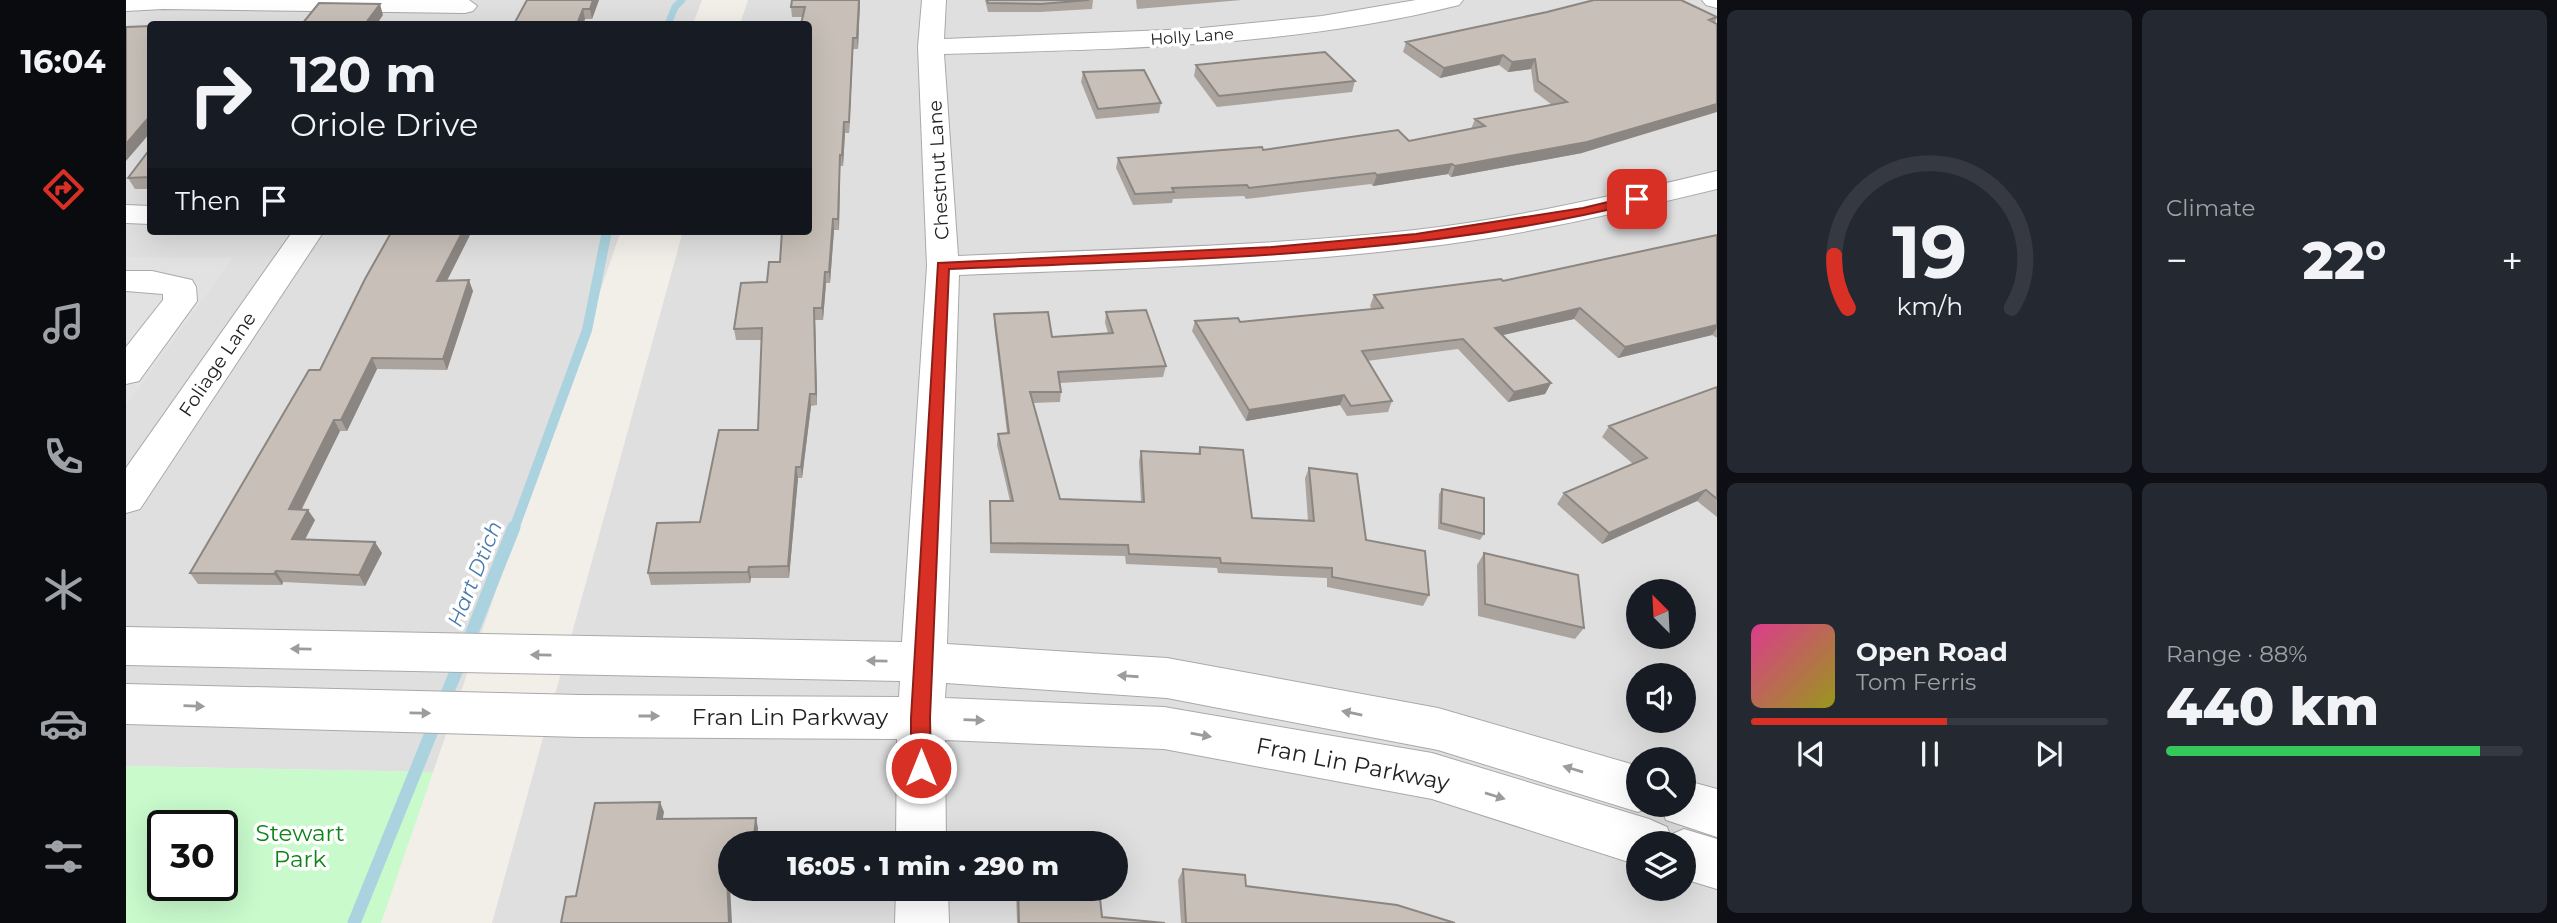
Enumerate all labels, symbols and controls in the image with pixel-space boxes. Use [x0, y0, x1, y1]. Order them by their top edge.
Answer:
street label: Holly Lane [1150, 24, 1234, 49]
text: 16:04 [20, 42, 106, 81]
text: 120 m [290, 45, 437, 104]
icon: right [175, 49, 266, 140]
street label: Chestnut Lane [923, 100, 954, 240]
text: Oriole Drive [290, 105, 478, 144]
icon: directions [39, 165, 88, 214]
pin [1607, 169, 1667, 229]
icon: arrive [1618, 180, 1656, 218]
icon: arrive [255, 182, 293, 220]
text: Then [175, 185, 241, 217]
text: Climate [2166, 194, 2255, 222]
text: 19 [1892, 208, 1967, 296]
text: 22° [2303, 229, 2386, 292]
text: − [2166, 237, 2188, 284]
text: + [2501, 237, 2523, 284]
text: km/h [1896, 290, 1963, 320]
icon: music [39, 299, 88, 348]
street label: Foliage Lane [174, 308, 261, 421]
icon: phone [39, 432, 88, 481]
water label: Hart Dtich [442, 517, 507, 630]
icon: climate [39, 565, 88, 614]
north arrow [1626, 579, 1696, 649]
map controls [1626, 579, 1696, 901]
text: Open Road [1856, 636, 2008, 668]
text: Range · 88% [2166, 640, 2307, 668]
one-way arrow [289, 644, 311, 655]
one-way arrow [530, 649, 552, 661]
one-way arrow [866, 656, 888, 667]
button: sound [1626, 663, 1696, 733]
text: Tom Ferris [1856, 668, 1976, 696]
one-way arrow [1117, 670, 1139, 681]
text: 440 km [2166, 675, 2379, 738]
icon: car [39, 699, 88, 748]
one-way arrow [183, 701, 205, 712]
street label: Fran Lin Parkway [692, 703, 889, 731]
one-way arrow [409, 707, 431, 718]
one-way arrow [1341, 707, 1363, 718]
one-way arrow [638, 710, 660, 722]
one-way arrow [963, 715, 985, 726]
one-way arrow [1190, 730, 1212, 741]
position arrow [884, 731, 958, 805]
street label: Fran Lin Parkway [1254, 732, 1453, 797]
icon: previous [1792, 735, 1830, 773]
icon: pause [1911, 735, 1949, 773]
icon: next [2030, 735, 2068, 773]
button: search [1626, 747, 1696, 817]
one-way arrow [1562, 764, 1583, 774]
one-way arrow [1485, 791, 1506, 802]
speed limit sign: 30 [147, 810, 238, 901]
park label: Stewart Park [256, 819, 344, 873]
button: layers [1626, 831, 1696, 901]
icon: filters [39, 832, 88, 881]
text: 16:05 · 1 min · 290 m [787, 850, 1059, 882]

